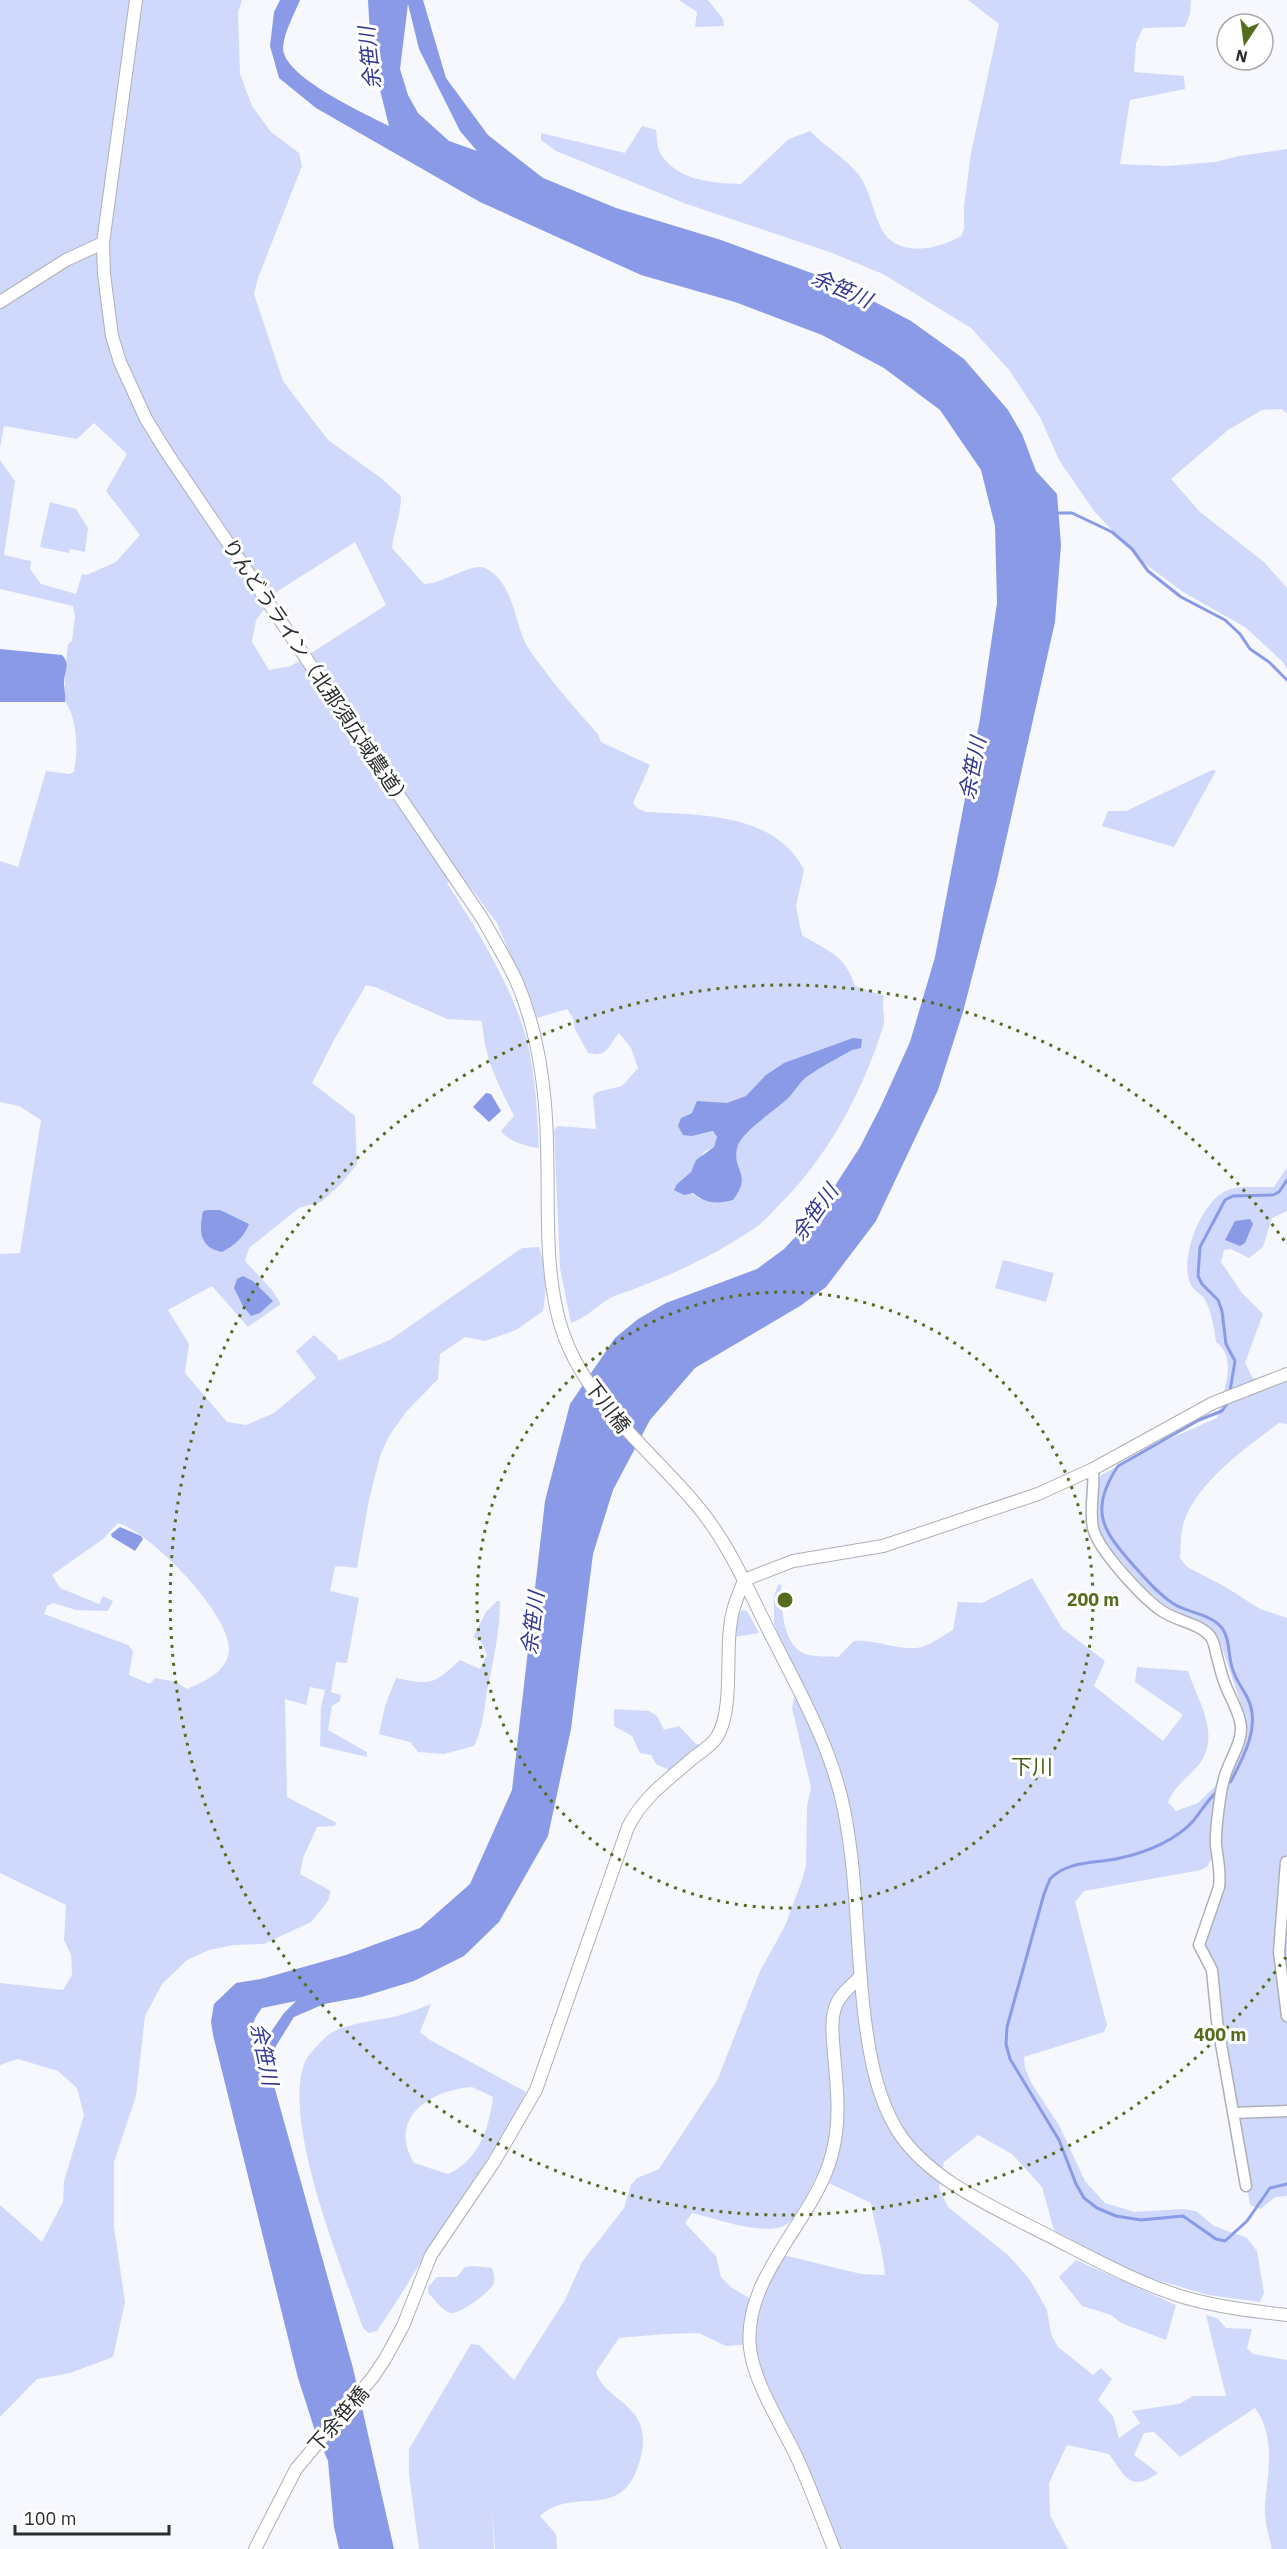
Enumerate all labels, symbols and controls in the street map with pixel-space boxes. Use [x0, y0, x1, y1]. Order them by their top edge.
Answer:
north arrow [1215, 12, 1275, 72]
water label: 余笹川 [352, 23, 386, 91]
text: N [1234, 46, 1250, 68]
water label: 余笹川 [808, 262, 878, 314]
street label: りんどうライン（北那須広域農道） [217, 533, 417, 813]
water label: 余笹川 [952, 732, 992, 802]
water label: 余笹川 [784, 1177, 845, 1246]
street label: 下川橋 [579, 1374, 637, 1438]
water label: 余笹川 [514, 1588, 550, 1656]
text: 200 m [1067, 1588, 1119, 1611]
centre of rings [775, 1590, 795, 1610]
district label: 下川 [1011, 1752, 1053, 1780]
water label: 余笹川 [245, 2020, 286, 2090]
text: 400 m [1194, 2023, 1246, 2046]
street label: 下余笹橋 [302, 2380, 374, 2458]
scale bar [15, 2498, 170, 2536]
text: 100 m [24, 2507, 76, 2530]

